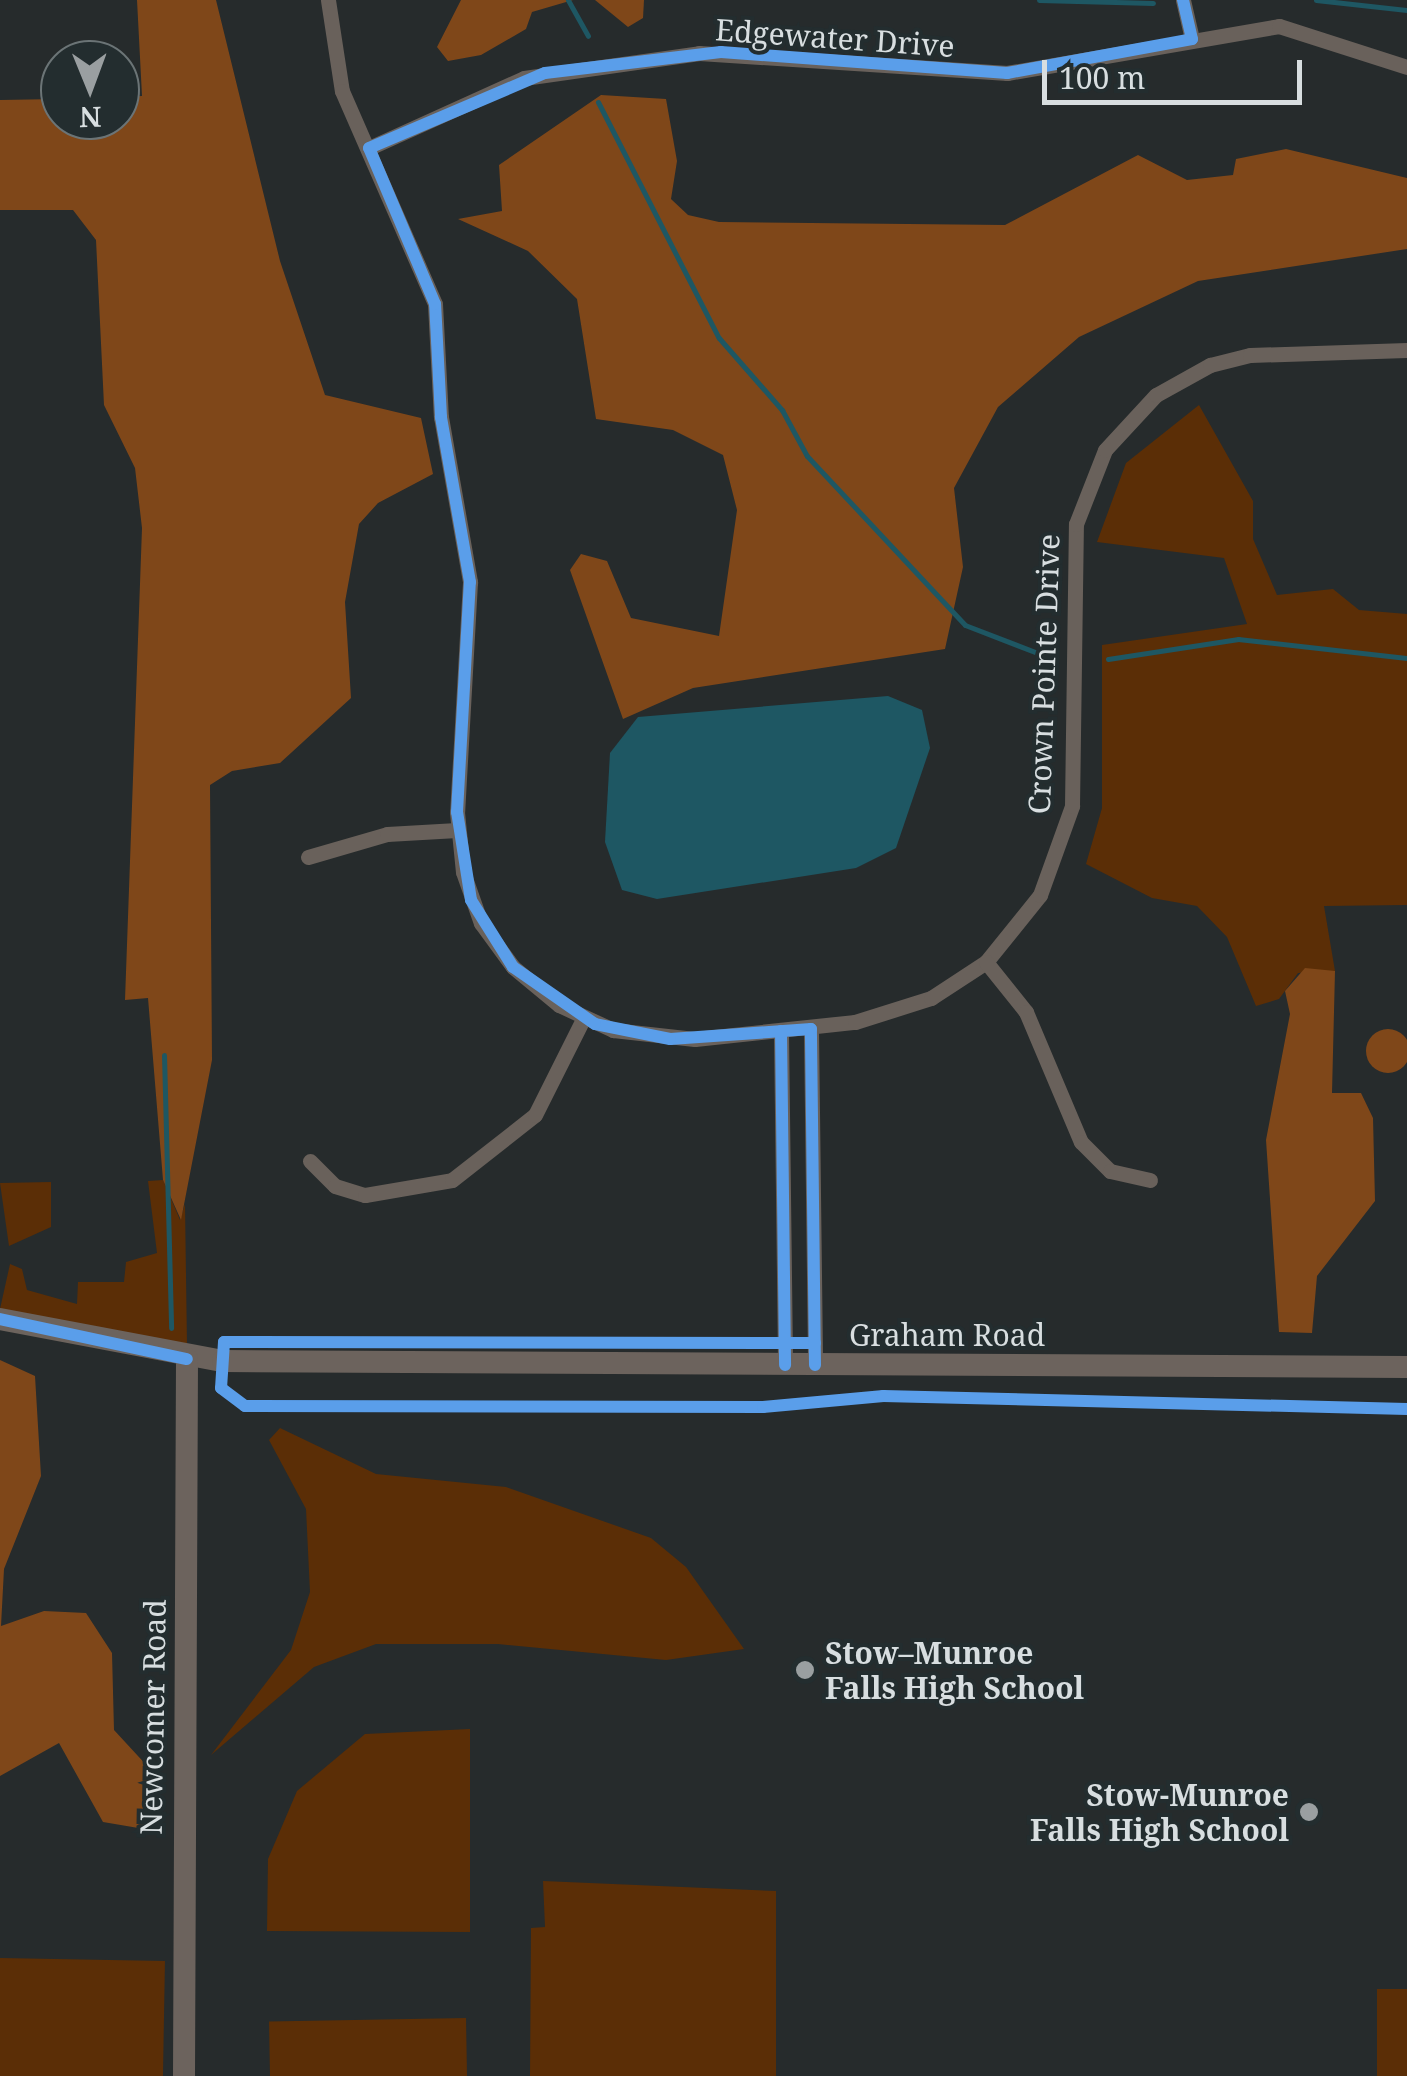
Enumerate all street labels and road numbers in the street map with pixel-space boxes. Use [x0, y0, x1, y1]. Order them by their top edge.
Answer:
street label: Edgewater Drive [714, 12, 956, 64]
street label: Crown Pointe Drive [1021, 533, 1067, 815]
street label: Graham Road [849, 1317, 1045, 1353]
street label: Newcomer Road [133, 1599, 173, 1835]

